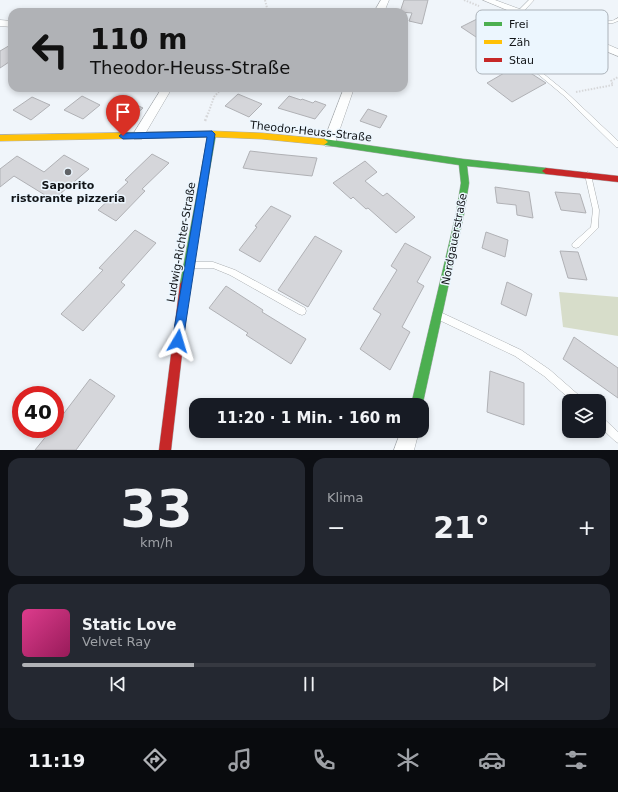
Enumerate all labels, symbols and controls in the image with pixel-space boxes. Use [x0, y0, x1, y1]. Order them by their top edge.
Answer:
legend [476, 10, 608, 74]
text: Frei [509, 18, 529, 31]
text: 110 m [90, 23, 187, 56]
icon: left [24, 24, 76, 76]
text: Zäh [509, 36, 530, 49]
text: Stau [509, 54, 534, 67]
text: Theodor-Heuss-Straße [90, 57, 290, 78]
pin [106, 95, 140, 136]
icon: arrive [112, 101, 134, 123]
street label: Theodor-Heuss-Straße [248, 119, 373, 144]
marker: Saporito ristorante pizzeria [63, 167, 73, 177]
place label: Saporito ristorante pizzeria [11, 179, 125, 205]
street label: Ludwig-Richter-Straße [165, 181, 199, 303]
street label: Nordgauerstraße [439, 192, 470, 286]
position arrow [157, 320, 199, 362]
speed limit sign: 40 [12, 386, 64, 438]
map controls [562, 394, 606, 438]
button: layers [562, 394, 606, 438]
text: 11:20 · 1 Min. · 160 m [217, 409, 401, 427]
text: 33 [120, 479, 193, 539]
text: Klima [327, 490, 363, 505]
text: 21° [433, 510, 490, 545]
text: − [327, 515, 345, 540]
text: + [578, 515, 596, 540]
text: km/h [140, 535, 173, 550]
text: Static Love [82, 616, 176, 634]
text: Velvet Ray [82, 634, 151, 649]
icon: previous [107, 673, 129, 695]
icon: pause [298, 673, 320, 695]
icon: next [489, 673, 511, 695]
icon: directions [141, 746, 169, 774]
icon: music [226, 746, 254, 774]
icon: phone [310, 746, 338, 774]
icon: climate [394, 746, 422, 774]
icon: car [478, 746, 506, 774]
icon: filters [562, 746, 590, 774]
text: 11:19 [28, 750, 85, 771]

